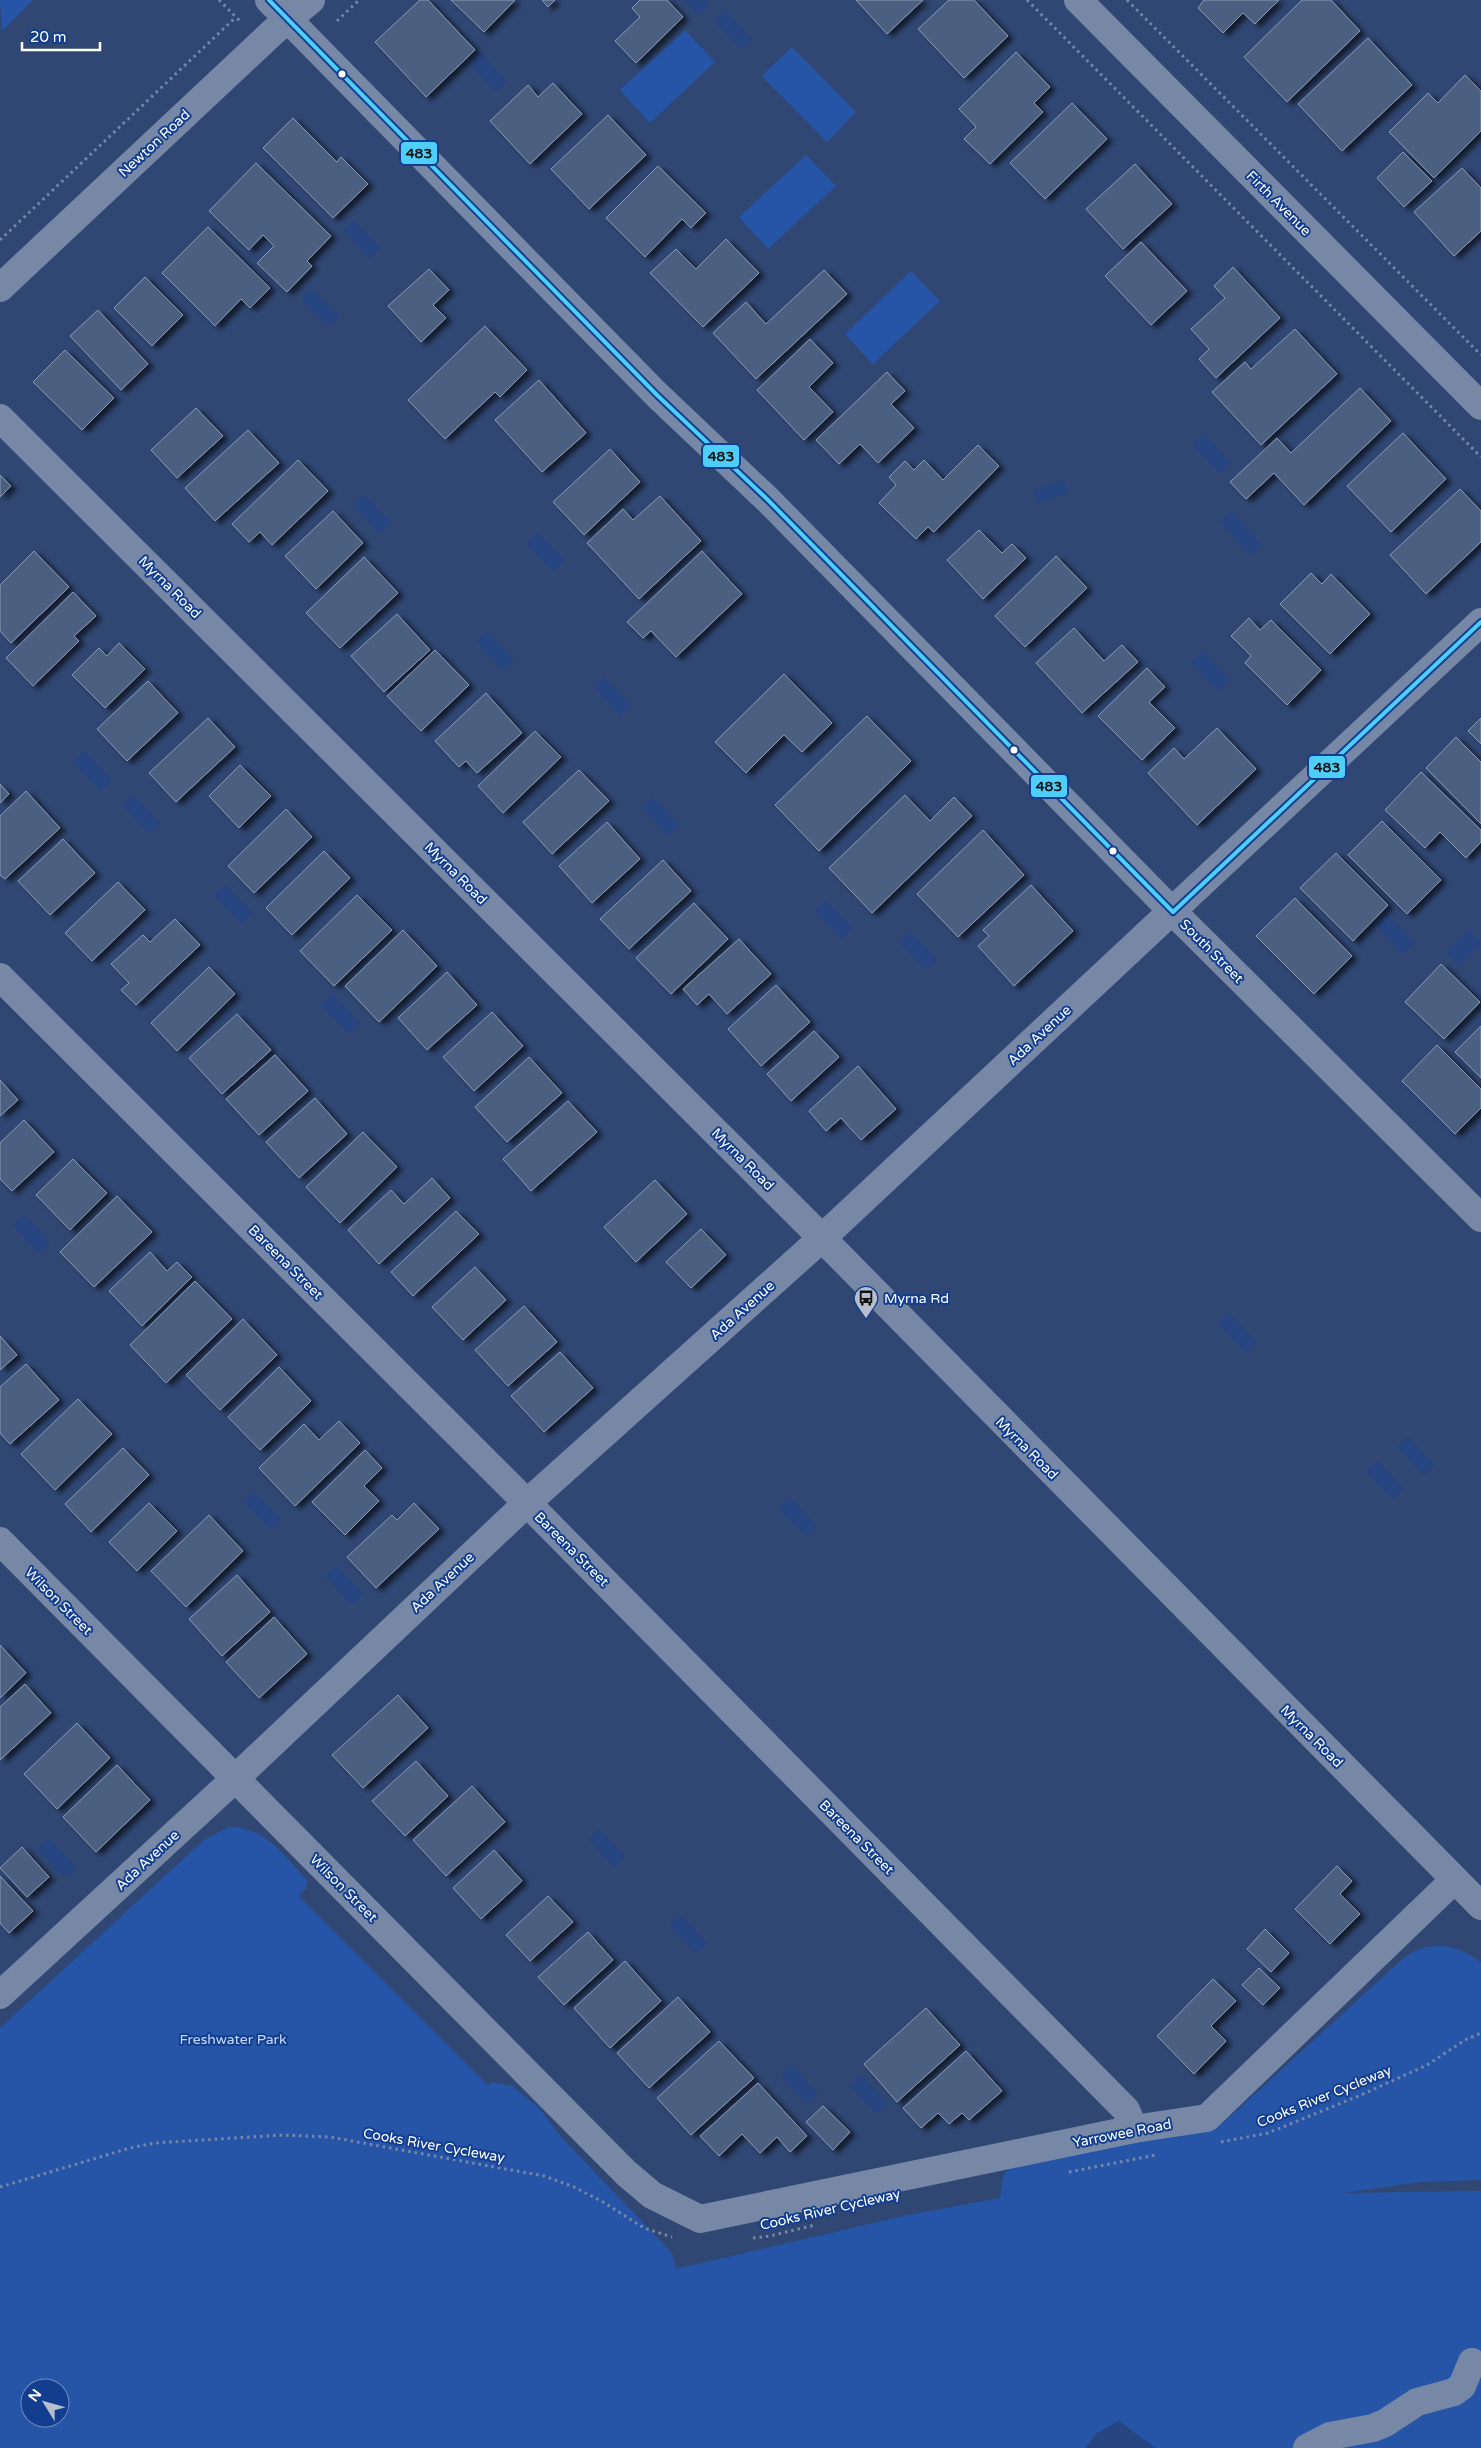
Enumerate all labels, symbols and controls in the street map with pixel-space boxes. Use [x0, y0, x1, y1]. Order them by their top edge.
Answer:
scale bar [22, 20, 100, 52]
text: 20 m [30, 28, 67, 46]
unlabelled marker [337, 69, 347, 79]
street label: Newton Road [115, 106, 194, 181]
line badge: 483 [400, 141, 438, 165]
text: 483 [406, 145, 432, 162]
street label: Firth Avenue [1243, 167, 1315, 239]
line badge: 483 [702, 444, 740, 468]
text: 483 [708, 448, 734, 465]
street label: Myrna Road [135, 553, 204, 622]
unlabelled marker [1009, 745, 1019, 755]
line badge: 483 [1308, 755, 1346, 779]
text: 483 [1314, 759, 1340, 776]
line badge: 483 [1030, 774, 1068, 798]
text: 483 [1036, 778, 1062, 795]
street label: Myrna Road [421, 839, 490, 908]
unlabelled marker [1108, 846, 1118, 856]
street label: South Street [1176, 916, 1248, 987]
street label: Ada Avenue [1004, 1002, 1075, 1069]
street label: Myrna Road [708, 1125, 777, 1194]
street label: Bareena Street [245, 1221, 327, 1304]
street label: Ada Avenue [707, 1277, 778, 1344]
bus stop icon: Myrna Rd [853, 1285, 879, 1319]
place label: Myrna Rd [884, 1290, 949, 1307]
street label: Myrna Road [992, 1414, 1061, 1483]
street label: Bareena Street [531, 1508, 613, 1591]
street label: Ada Avenue [407, 1549, 478, 1616]
street label: Wilson Street [21, 1564, 96, 1639]
street label: Myrna Road [1277, 1702, 1346, 1771]
street label: Bareena Street [816, 1796, 898, 1879]
street label: Ada Avenue [112, 1827, 183, 1894]
street label: Wilson Street [306, 1851, 381, 1926]
park label: Freshwater Park [179, 2031, 287, 2048]
street label: Cooks River Cycleway [1254, 2061, 1394, 2131]
street label: Yarrowee Road [1071, 2116, 1173, 2151]
street label: Cooks River Cycleway [362, 2125, 507, 2166]
street label: Cooks River Cycleway [758, 2185, 902, 2234]
north arrow [20, 2378, 70, 2428]
text: N [25, 2386, 45, 2405]

